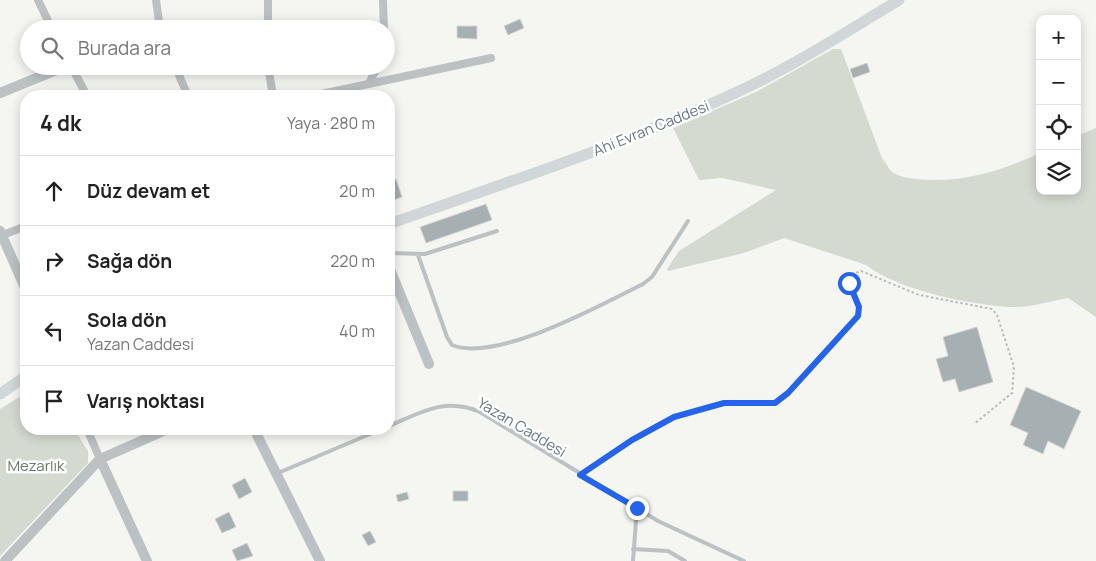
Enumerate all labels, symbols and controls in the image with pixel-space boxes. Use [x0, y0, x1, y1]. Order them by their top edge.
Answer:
map controls [1036, 15, 1081, 195]
button: + [1036, 15, 1081, 60]
search box [20, 20, 395, 75]
icon: search [38, 34, 66, 62]
text: Burada ara [78, 35, 171, 61]
button: − [1036, 60, 1081, 105]
street label: Ahi Evran Caddesi [590, 95, 712, 161]
button: locate [1036, 105, 1081, 150]
text: 4 dk [40, 109, 81, 137]
text: Yaya · 280 m [287, 112, 375, 134]
button: layers [1036, 150, 1081, 195]
icon: ahead [40, 177, 68, 205]
text: Düz devam et [87, 178, 210, 204]
text: 20 m [339, 180, 375, 202]
icon: right [40, 247, 68, 275]
text: Sağa dön [87, 248, 172, 274]
text: 220 m [330, 250, 375, 272]
route start [838, 272, 861, 295]
text: Sola dön [87, 307, 167, 333]
icon: left [40, 317, 68, 345]
text: 40 m [339, 320, 375, 342]
text: Yazan Caddesi [87, 333, 194, 355]
icon: arrive [40, 387, 68, 415]
text: Varış noktası [87, 388, 205, 414]
street label: Yazan Caddesi [474, 392, 570, 462]
park label: Mezarlık [7, 455, 65, 476]
route end [626, 497, 649, 520]

